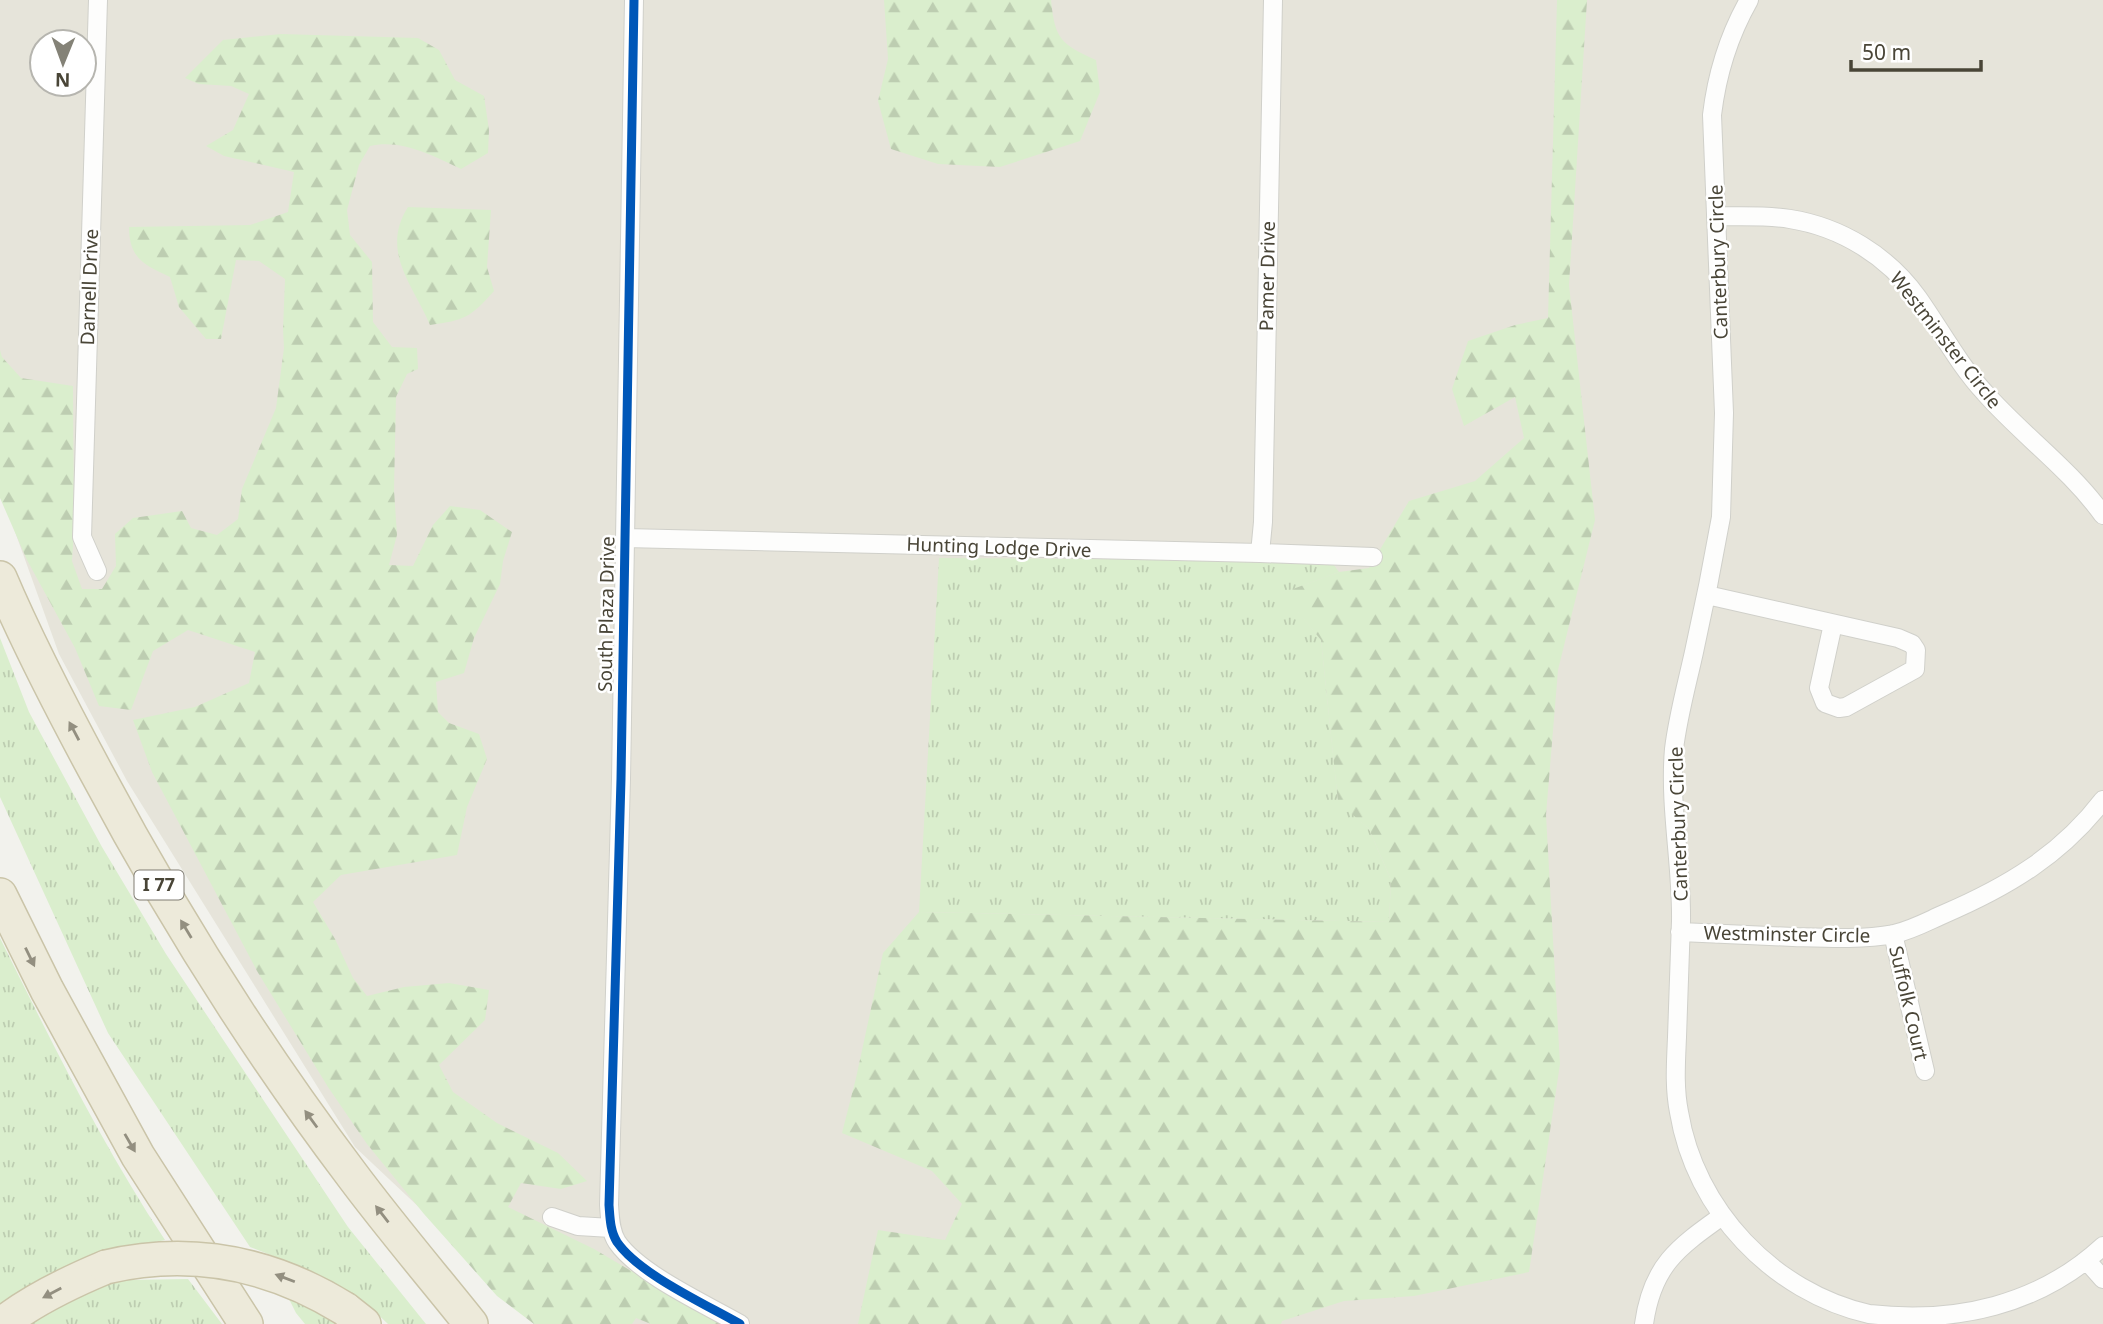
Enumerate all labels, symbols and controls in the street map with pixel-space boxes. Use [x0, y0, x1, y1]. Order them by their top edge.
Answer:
north arrow [28, 28, 98, 98]
scale bar [1851, 28, 1980, 72]
text: 50 m [1862, 38, 1911, 66]
text: N [55, 67, 71, 93]
street label: Canterbury Circle [1702, 184, 1734, 340]
street label: Pamer Drive [1253, 221, 1281, 331]
street label: Darnell Drive [74, 228, 104, 346]
street label: Westminster Circle [1884, 266, 2008, 414]
street label: Hunting Lodge Drive [906, 531, 1092, 563]
street label: South Plaza Drive [592, 536, 620, 692]
one-way arrow [68, 721, 80, 741]
street label: Canterbury Circle [1662, 746, 1694, 902]
road number: I 77 [134, 870, 184, 900]
one-way arrow [179, 920, 192, 939]
street label: Westminster Circle [1703, 920, 1871, 948]
street label: Suffolk Court [1883, 943, 1935, 1063]
one-way arrow [24, 947, 35, 967]
one-way arrow [304, 1110, 318, 1128]
one-way arrow [124, 1133, 136, 1152]
one-way arrow [374, 1205, 389, 1223]
one-way arrow [274, 1272, 295, 1283]
one-way arrow [43, 1287, 62, 1299]

